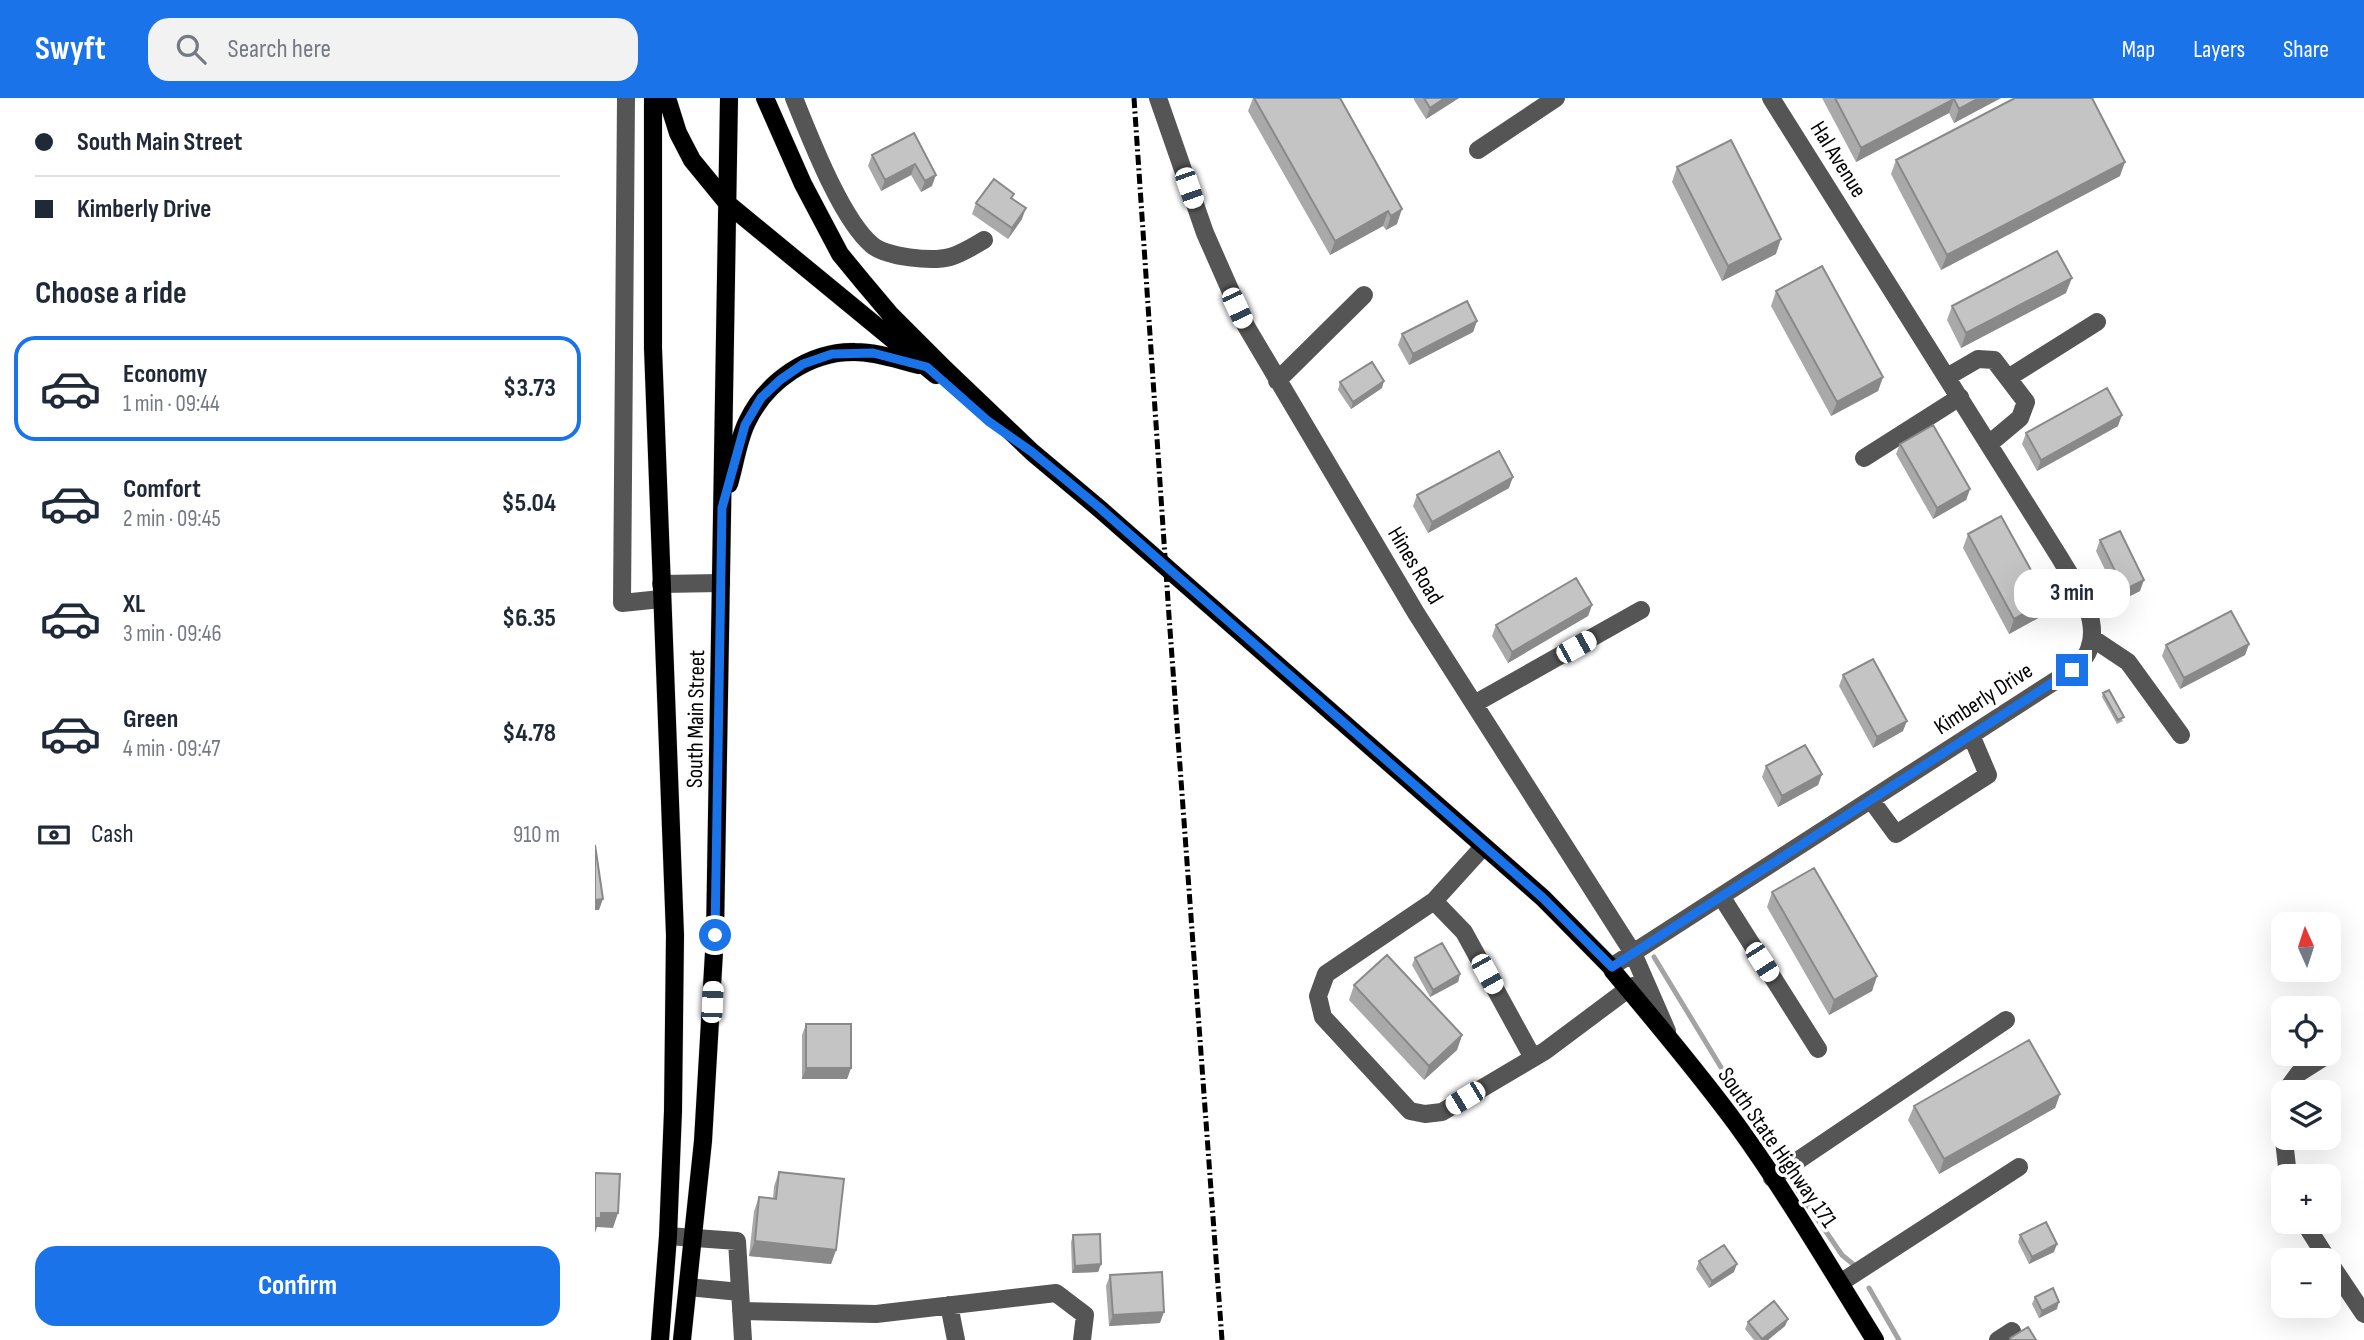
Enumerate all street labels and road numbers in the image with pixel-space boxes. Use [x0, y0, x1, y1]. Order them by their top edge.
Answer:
street label: Hal Avenue [1804, 116, 1872, 203]
street label: Hines Road [1381, 522, 1449, 609]
street label: South Main Street [681, 650, 711, 788]
street label: Kimberly Drive [1929, 657, 2038, 741]
street label: South State Highway 171 [1712, 1062, 1843, 1233]

